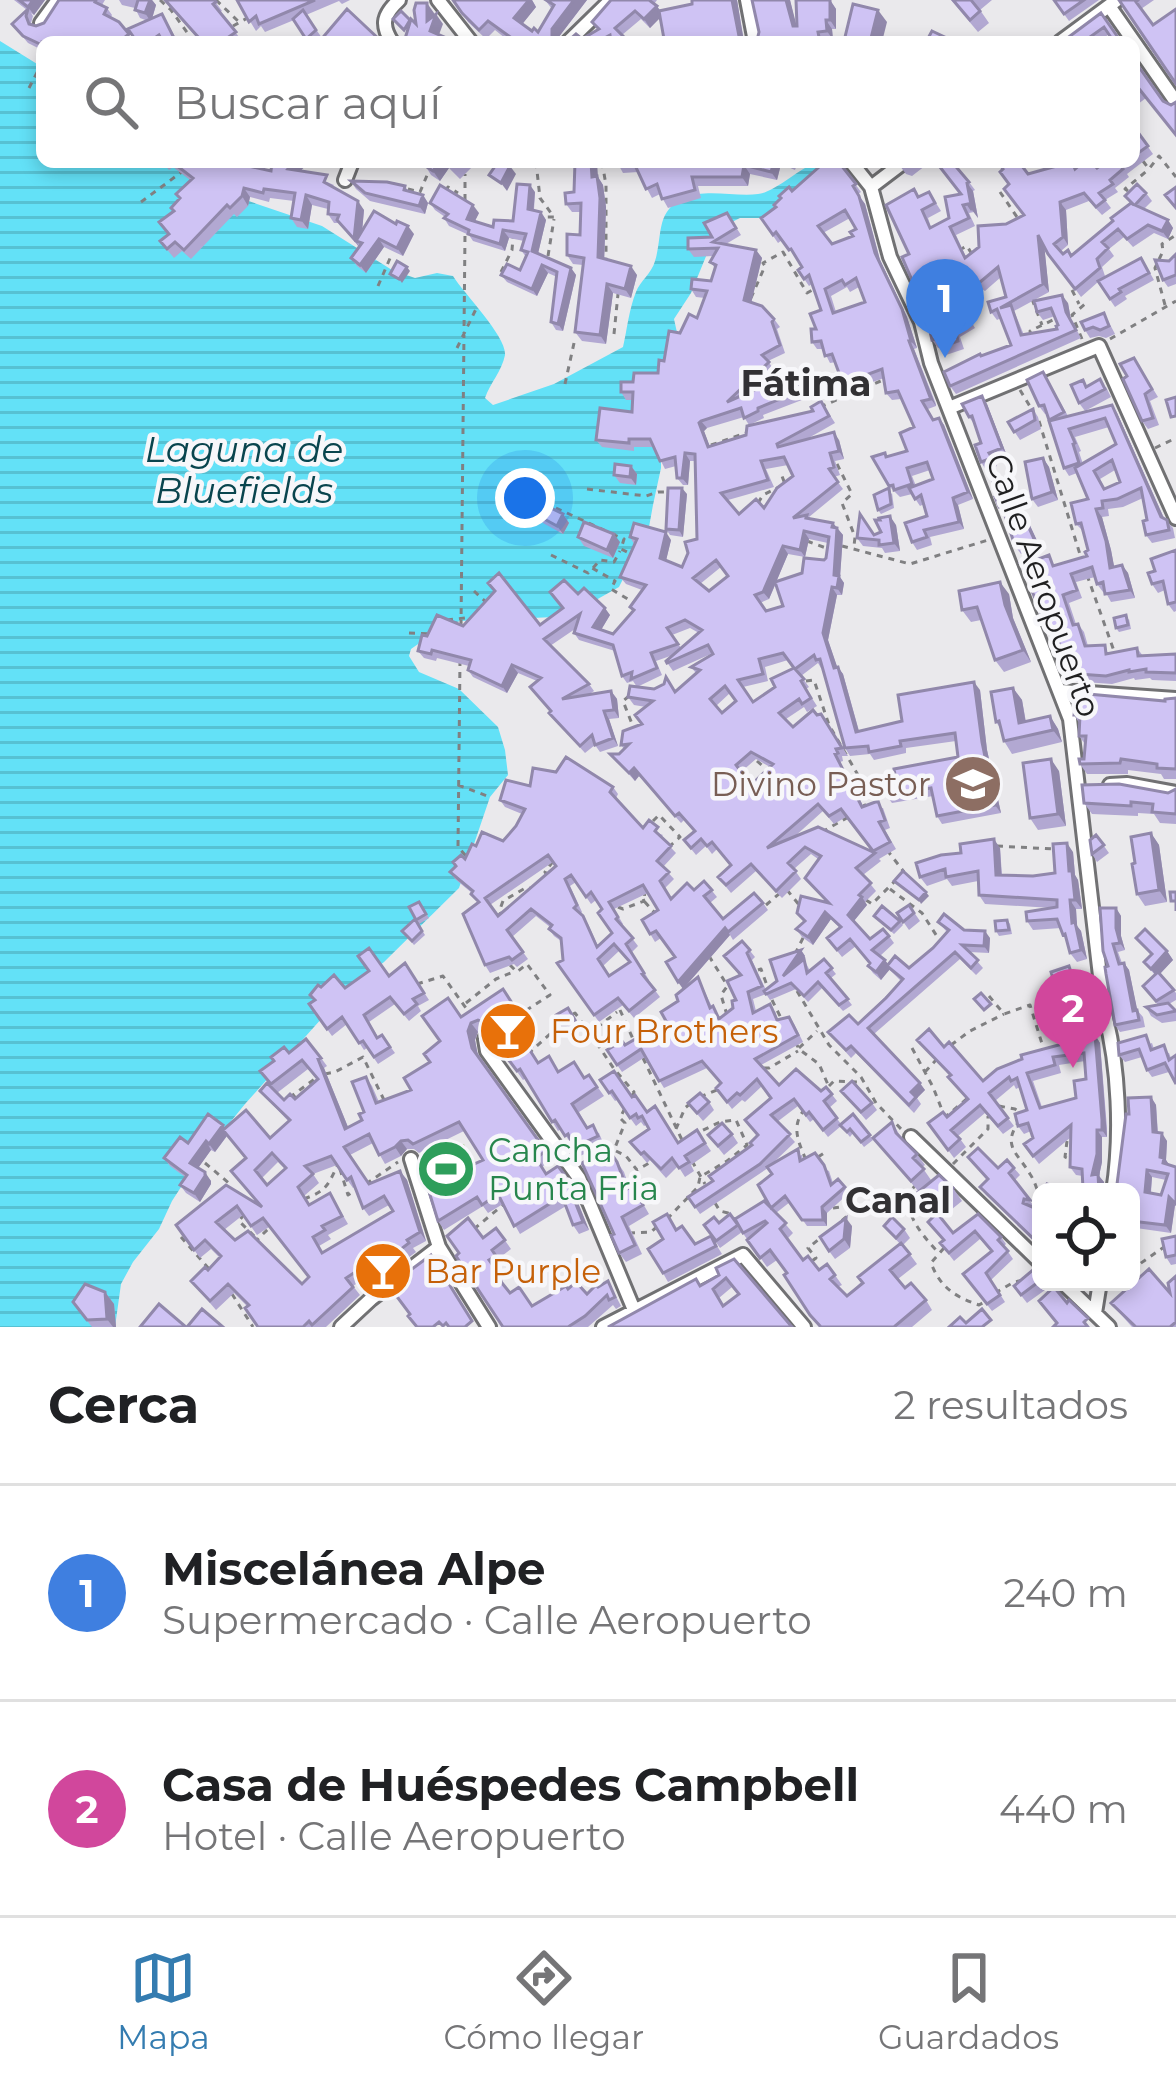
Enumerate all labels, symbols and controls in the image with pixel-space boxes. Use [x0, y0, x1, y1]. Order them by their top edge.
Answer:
search box [36, 36, 1140, 168]
icon: search [78, 69, 144, 135]
text: Buscar aquí [174, 75, 441, 130]
pin: 1 [906, 259, 984, 358]
district label: Fátima [740, 361, 872, 405]
water label: Laguna de Bluefields [145, 427, 343, 512]
street label: Calle Aeropuerto [978, 448, 1110, 722]
your location [495, 468, 555, 528]
school or university icon: Divino Pastor [942, 753, 1004, 815]
place label: Divino Pastor [711, 764, 931, 804]
pin: 2 [1034, 969, 1112, 1068]
bar icon: Four Brothers [477, 1000, 539, 1062]
place label: Four Brothers [550, 1011, 778, 1051]
place label: Cancha Punta Fria [488, 1130, 659, 1208]
sports icon: Cancha Punta Fria [415, 1138, 477, 1200]
district label: Canal [845, 1178, 951, 1222]
map controls [1032, 1183, 1140, 1291]
button: locate [1032, 1183, 1140, 1291]
bar icon: Bar Purple [352, 1240, 414, 1302]
place label: Bar Purple [425, 1251, 601, 1291]
text: Cerca [48, 1374, 199, 1436]
text: 2 resultados [894, 1381, 1128, 1429]
text: Miscelánea Alpe [162, 1541, 545, 1596]
text: 1 [79, 1569, 95, 1617]
text: 240 m [1004, 1569, 1128, 1617]
text: Supermercado · Calle Aeropuerto [162, 1596, 812, 1644]
text: Casa de Huéspedes Campbell [162, 1757, 859, 1812]
text: 2 [75, 1785, 99, 1833]
text: 440 m [999, 1785, 1128, 1833]
text: Hotel · Calle Aeropuerto [162, 1812, 626, 1860]
tab: Mapa [117, 1945, 210, 2057]
tab: Cómo llegar [444, 1945, 644, 2057]
tab: Guardados [878, 1945, 1059, 2057]

